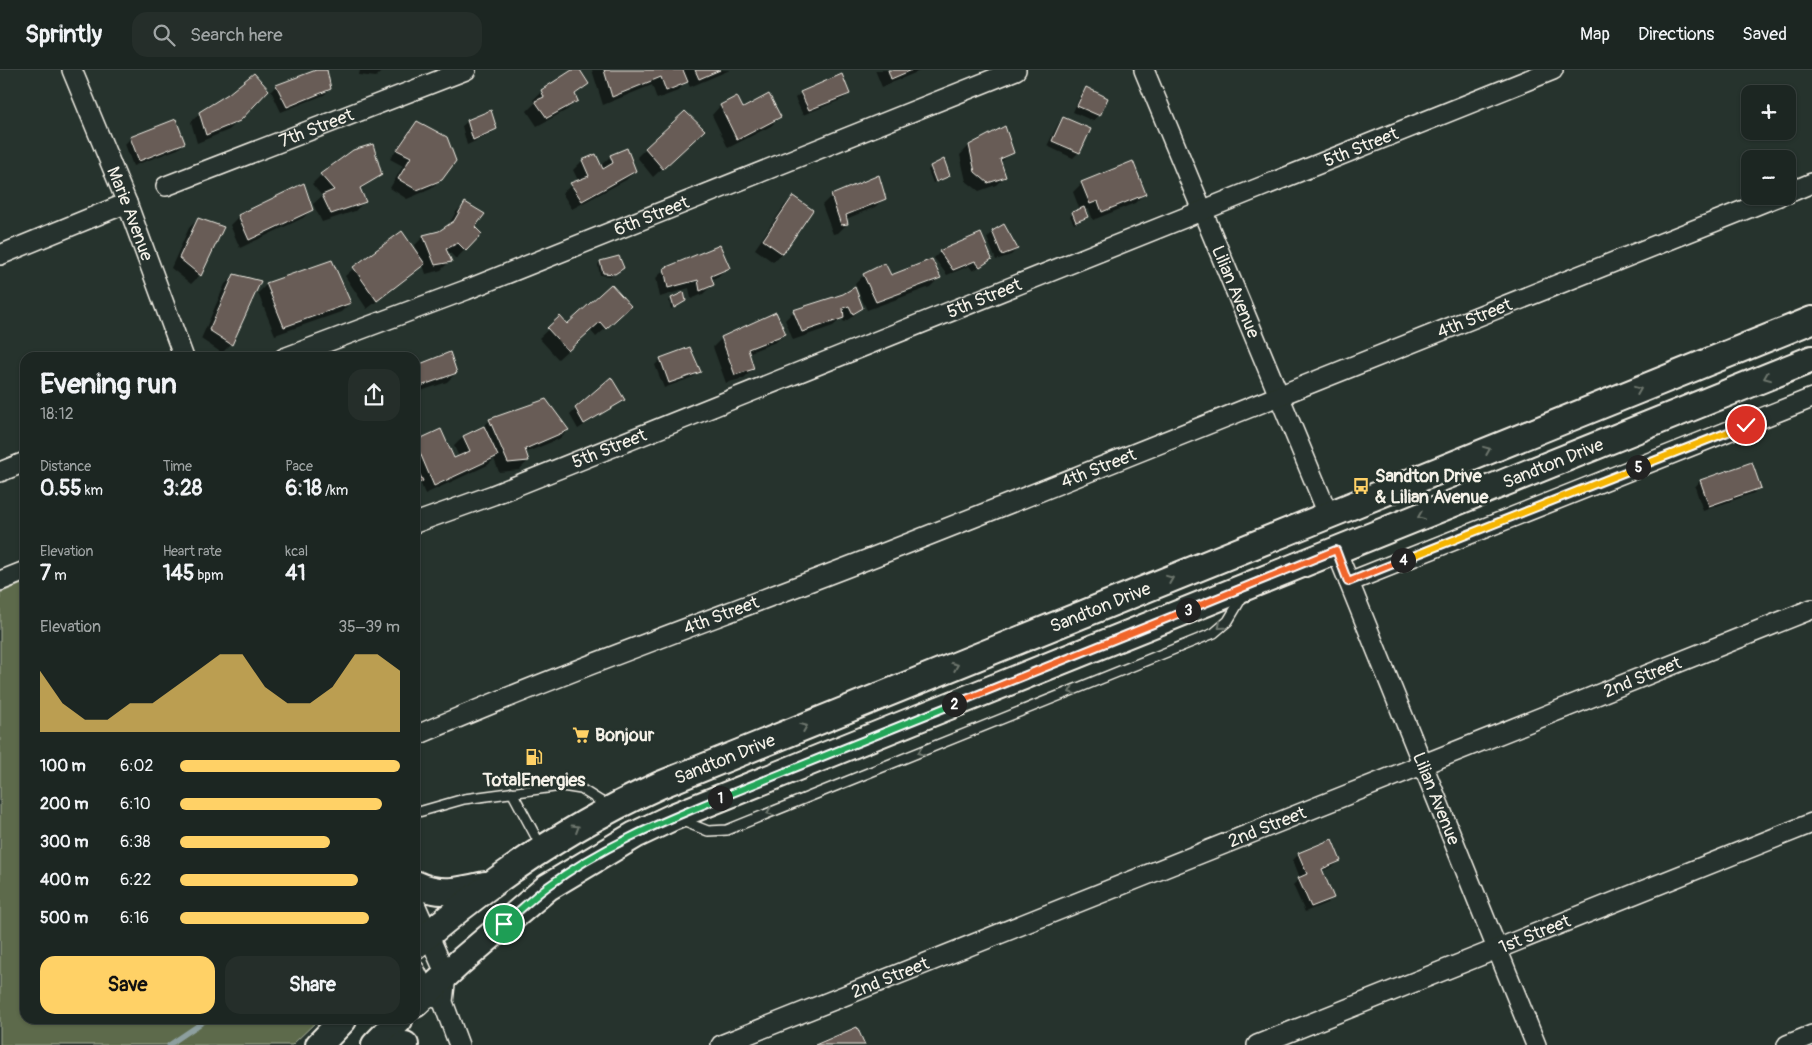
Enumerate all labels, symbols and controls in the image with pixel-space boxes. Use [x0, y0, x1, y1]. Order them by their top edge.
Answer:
search box [132, 12, 482, 57]
text: Sprintly [25, 20, 102, 49]
icon: search [150, 21, 178, 49]
text: Search here [190, 23, 283, 47]
text: Map [1580, 23, 1610, 46]
text: Directions [1638, 23, 1714, 46]
text: Saved [1742, 23, 1787, 46]
map controls [1741, 85, 1796, 205]
button: + [1741, 85, 1796, 140]
street label: 7th Street [276, 103, 357, 153]
street label: 5th Street [1320, 121, 1402, 172]
button: − [1741, 150, 1796, 205]
street label: Marie Avenue [102, 163, 159, 264]
street label: 6th Street [610, 190, 693, 241]
street label: Lilian Avenue [1206, 242, 1265, 342]
street label: 5th Street [944, 273, 1025, 323]
street label: 4th Street [1434, 292, 1516, 343]
text: Evening run [40, 367, 177, 402]
button: share [348, 369, 400, 421]
one-way arrow [1763, 371, 1772, 382]
one-way arrow [1633, 385, 1641, 395]
text: 18:12 [40, 404, 74, 424]
pin [1725, 404, 1767, 446]
icon: check [1732, 411, 1760, 439]
street label: 5th Street [569, 423, 650, 474]
street label: Sandton Drive [1499, 433, 1607, 494]
street label: 4th Street [1057, 443, 1140, 493]
one-way arrow [1482, 446, 1491, 457]
pin: 5 [1626, 454, 1650, 480]
text: Distance [40, 458, 91, 475]
text: Time [163, 458, 192, 475]
text: Pace [285, 458, 313, 475]
text: 5 [1635, 459, 1642, 476]
place label: Sandton Drive & Lilian Avenue [1375, 465, 1489, 509]
text: 0.55 [40, 475, 82, 502]
text: 3:28 [163, 475, 202, 502]
text: 6:18 [285, 475, 322, 502]
bus stop icon: Sandton Drive & Lilian Avenue [1351, 476, 1371, 496]
text: km [82, 482, 103, 499]
text: /km [322, 482, 348, 499]
one-way arrow [1417, 510, 1426, 520]
text: Elevation [40, 543, 93, 560]
text: Heart rate [163, 543, 222, 560]
text: kcal [285, 543, 308, 560]
pin: 4 [1390, 548, 1416, 572]
text: 4 [1399, 552, 1408, 569]
text: 7 [40, 560, 51, 587]
text: 145 [163, 560, 194, 587]
text: 41 [285, 560, 306, 587]
text: m [51, 567, 67, 584]
text: bpm [194, 567, 223, 584]
one-way arrow [1165, 574, 1174, 585]
street label: Sandton Drive [1046, 577, 1154, 638]
street label: 4th Street [680, 590, 763, 640]
pin: 3 [1176, 598, 1200, 622]
text: 3 [1185, 602, 1192, 619]
text: Elevation [40, 617, 101, 637]
text: 35–39 m [338, 617, 400, 637]
one-way arrow [1217, 621, 1226, 630]
street label: 2nd Street [1600, 651, 1685, 703]
one-way arrow [950, 662, 959, 673]
one-way arrow [1068, 685, 1077, 695]
pin: 2 [942, 692, 966, 716]
text: 2 [951, 696, 958, 713]
one-way arrow [799, 723, 808, 734]
place label: Bonjour [595, 724, 655, 747]
supermarket icon: Bonjour [571, 725, 591, 745]
street label: Sandton Drive [671, 728, 779, 790]
one-way arrow [917, 746, 926, 756]
fuel station icon: TotalEnergies [524, 747, 544, 767]
street label: Lilian Avenue [1407, 749, 1466, 848]
text: 100 m [40, 756, 86, 776]
text: 6:02 [120, 756, 153, 776]
place label: TotalEnergies [482, 769, 586, 792]
pin: 1 [708, 786, 732, 810]
text: 1 [718, 790, 723, 807]
text: 200 m [40, 794, 88, 814]
text: 6:10 [120, 794, 151, 814]
street label: 2nd Street [1225, 801, 1310, 853]
one-way arrow [767, 807, 775, 817]
one-way arrow [570, 824, 579, 834]
text: 300 m [40, 832, 88, 852]
text: 6:38 [120, 832, 151, 852]
text: 400 m [40, 870, 89, 890]
text: 6:22 [120, 870, 151, 890]
pin [483, 903, 525, 945]
text: 500 m [40, 908, 88, 928]
text: 6:16 [120, 908, 149, 928]
street label: 1st Street [1495, 909, 1574, 959]
icon: arrive [490, 910, 518, 938]
street label: 2nd Street [848, 951, 933, 1003]
button: Save [40, 956, 215, 1014]
button: Share [225, 956, 400, 1014]

